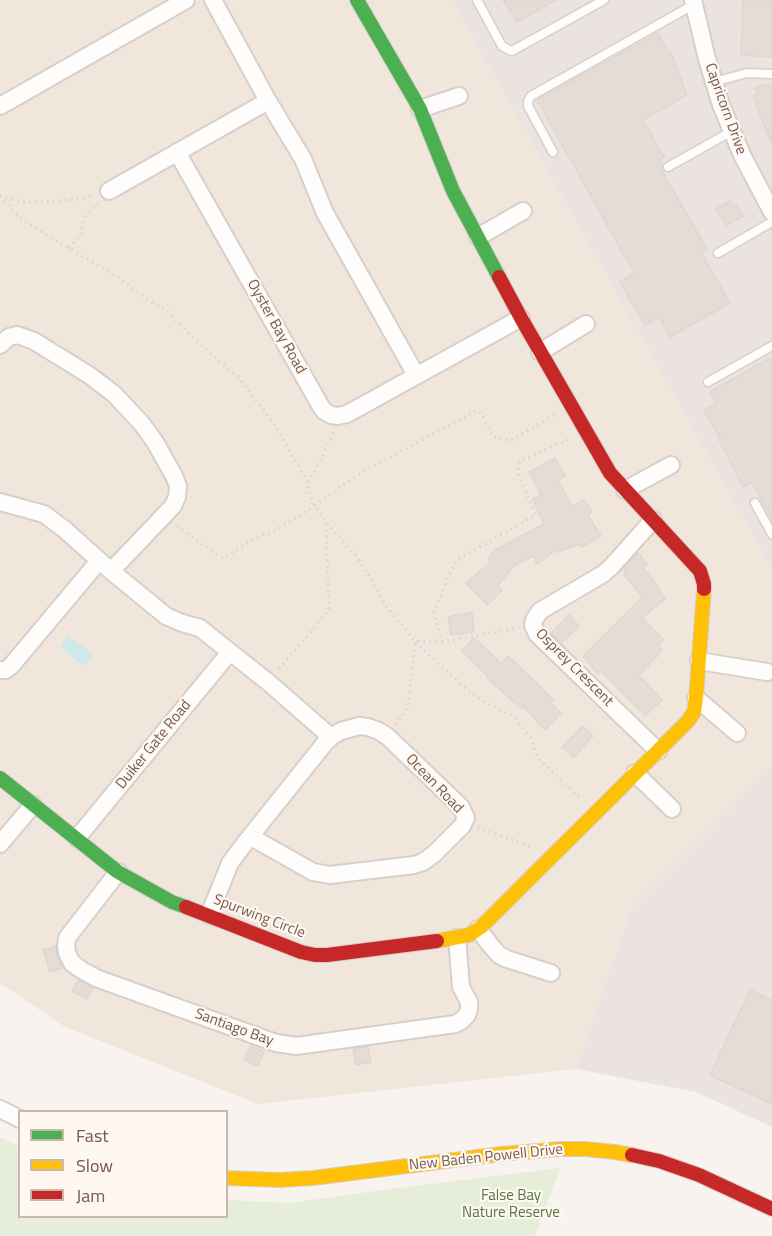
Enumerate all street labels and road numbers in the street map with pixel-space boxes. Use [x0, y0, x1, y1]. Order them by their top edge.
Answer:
street label: Capricorn Drive [700, 61, 750, 157]
street label: Oyster Bay Road [243, 277, 309, 377]
street label: Osprey Crescent [531, 625, 617, 711]
street label: Duiker Gate Road [113, 697, 195, 793]
street label: Ocean Road [401, 751, 467, 817]
street label: Spurwing Circle [210, 891, 308, 943]
street label: Santiago Bay [192, 1005, 276, 1051]
street label: New Baden Powell Drive [408, 1141, 564, 1175]

